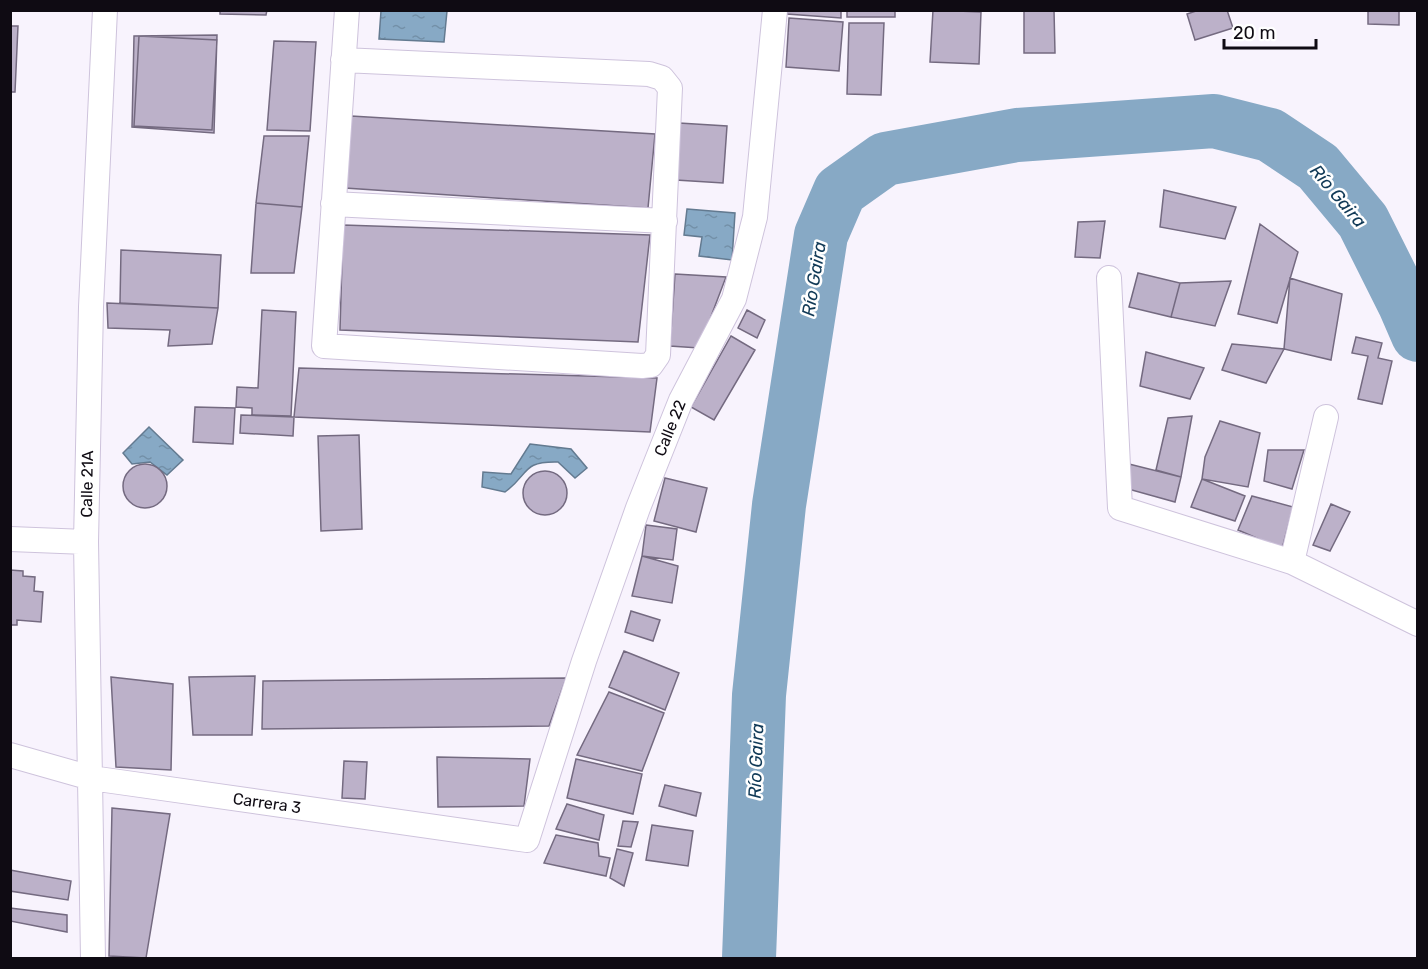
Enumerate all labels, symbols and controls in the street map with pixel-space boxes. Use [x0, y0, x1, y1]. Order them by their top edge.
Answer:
scale bar [1224, 12, 1316, 50]
text: 20 m [1233, 22, 1275, 44]
water label: Río Gaira [1305, 160, 1371, 232]
water label: Río Gaira [797, 240, 831, 318]
street label: Calle 22 [650, 397, 690, 459]
street label: Calle 21A [77, 450, 97, 518]
water label: Río Gaira [744, 722, 768, 799]
street label: Carrera 3 [232, 789, 302, 817]

